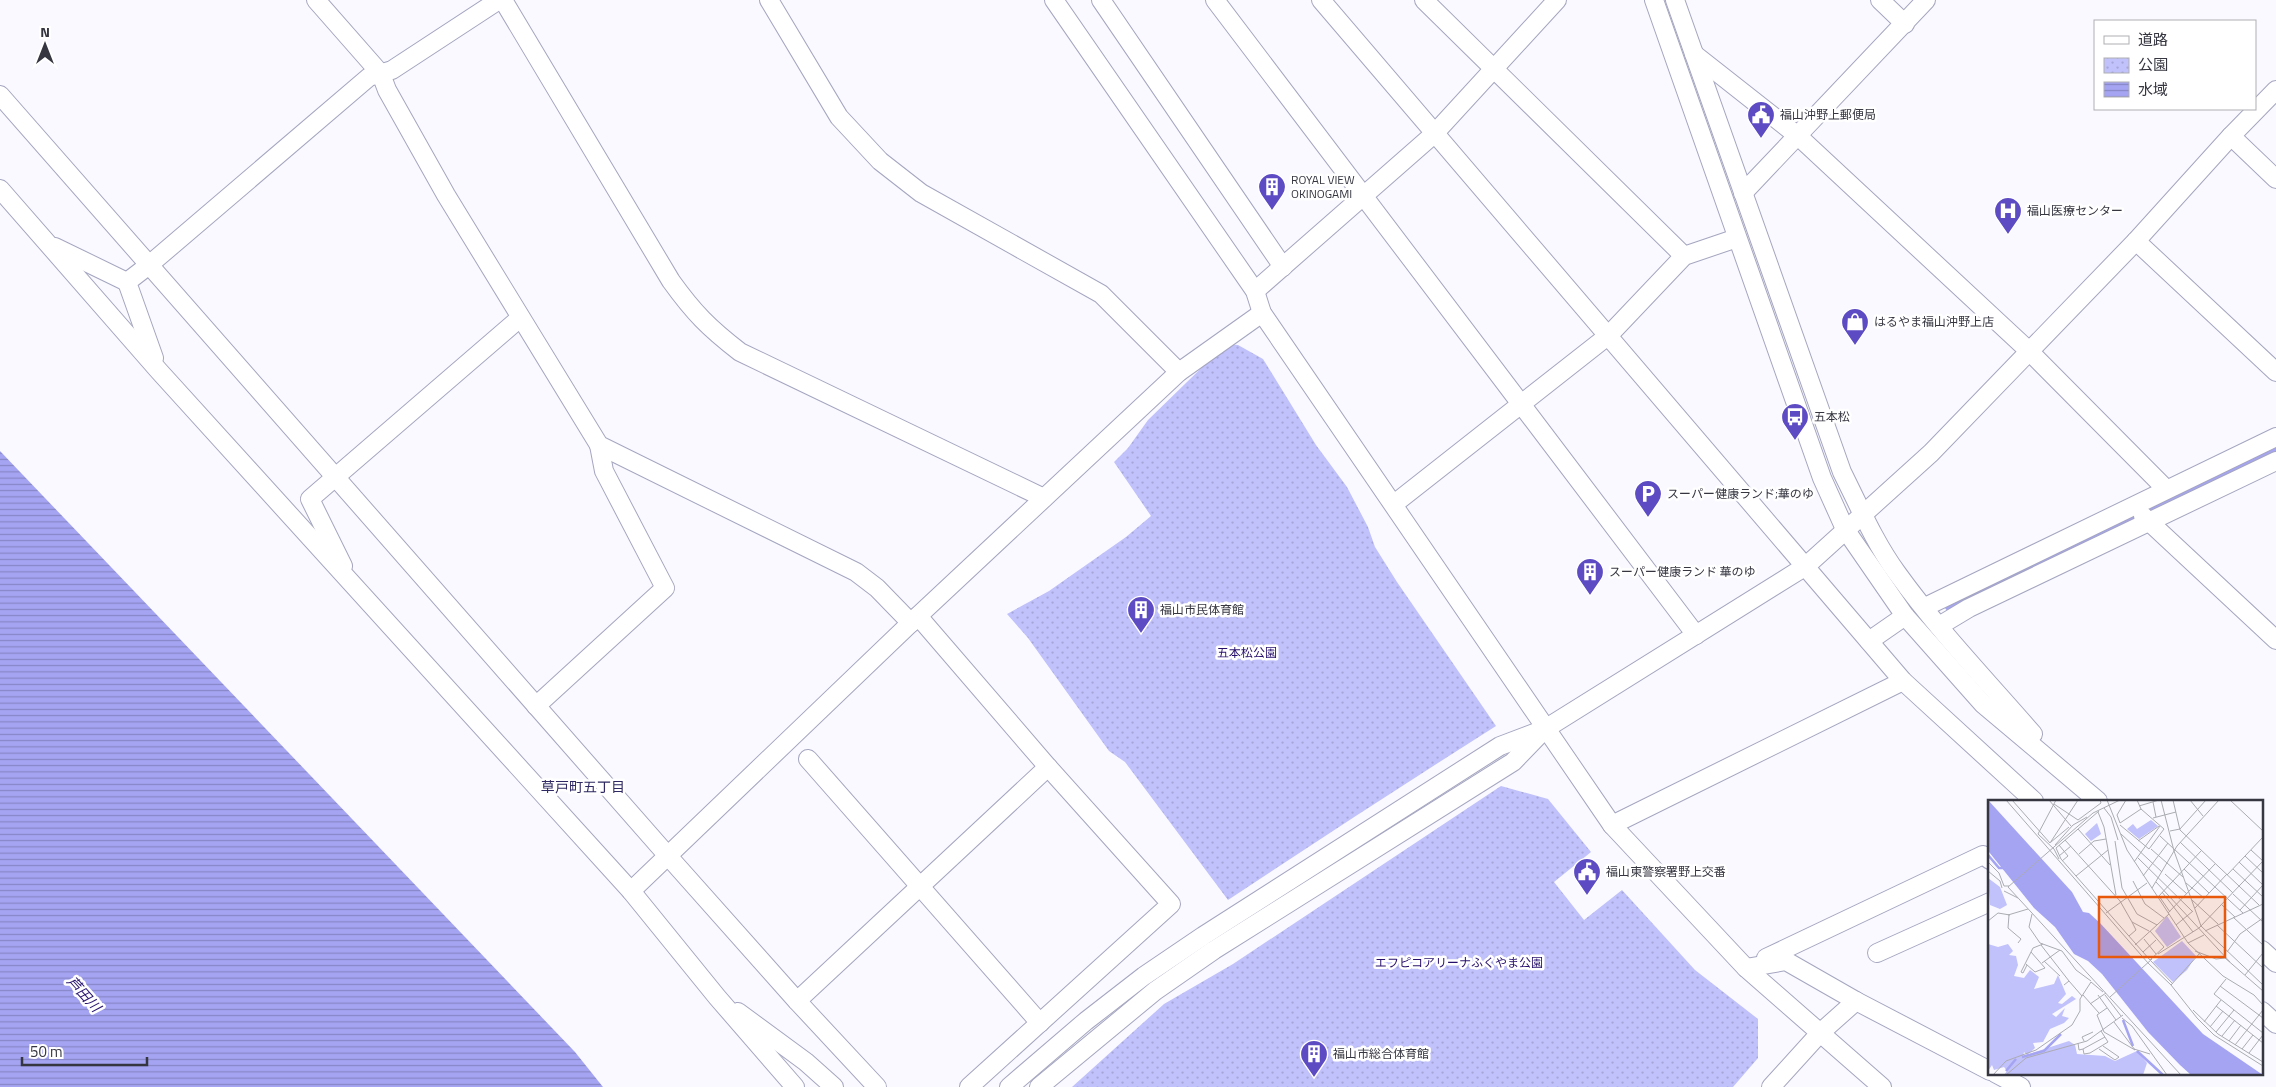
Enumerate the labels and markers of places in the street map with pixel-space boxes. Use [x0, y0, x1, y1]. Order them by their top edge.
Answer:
public building icon: 福山沖野上郵便局 [1746, 100, 1776, 139]
place label: 福山沖野上郵便局 [1780, 105, 1876, 124]
place label: ROYAL VIEW OKINOGAMI [1291, 170, 1355, 203]
building icon: ROYAL VIEW OKINOGAMI [1257, 172, 1287, 211]
hospital icon: 福山医療センター [1993, 196, 2023, 235]
place label: 福山医療センター [2027, 201, 2123, 220]
shop icon: はるやま福山沖野上店 [1840, 307, 1870, 346]
place label: はるやま福山沖野上店 [1874, 312, 1994, 331]
bus stop icon: 五本松 [1780, 402, 1810, 441]
place label: 五本松 [1814, 407, 1850, 426]
parking icon: スーパー健康ランド;華のゆ [1633, 479, 1663, 518]
place label: スーパー健康ランド;華のゆ [1667, 484, 1814, 503]
building icon: スーパー健康ランド 華のゆ [1575, 557, 1605, 596]
place label: スーパー健康ランド 華のゆ [1609, 562, 1756, 581]
building icon: 福山市民体育館 [1126, 595, 1156, 634]
place label: 福山市民体育館 [1160, 600, 1244, 619]
public building icon: 福山東警察署野上交番 [1572, 857, 1602, 896]
place label: 福山東警察署野上交番 [1606, 862, 1726, 881]
building icon: 福山市総合体育館 [1299, 1039, 1329, 1078]
place label: 福山市総合体育館 [1333, 1044, 1429, 1063]

